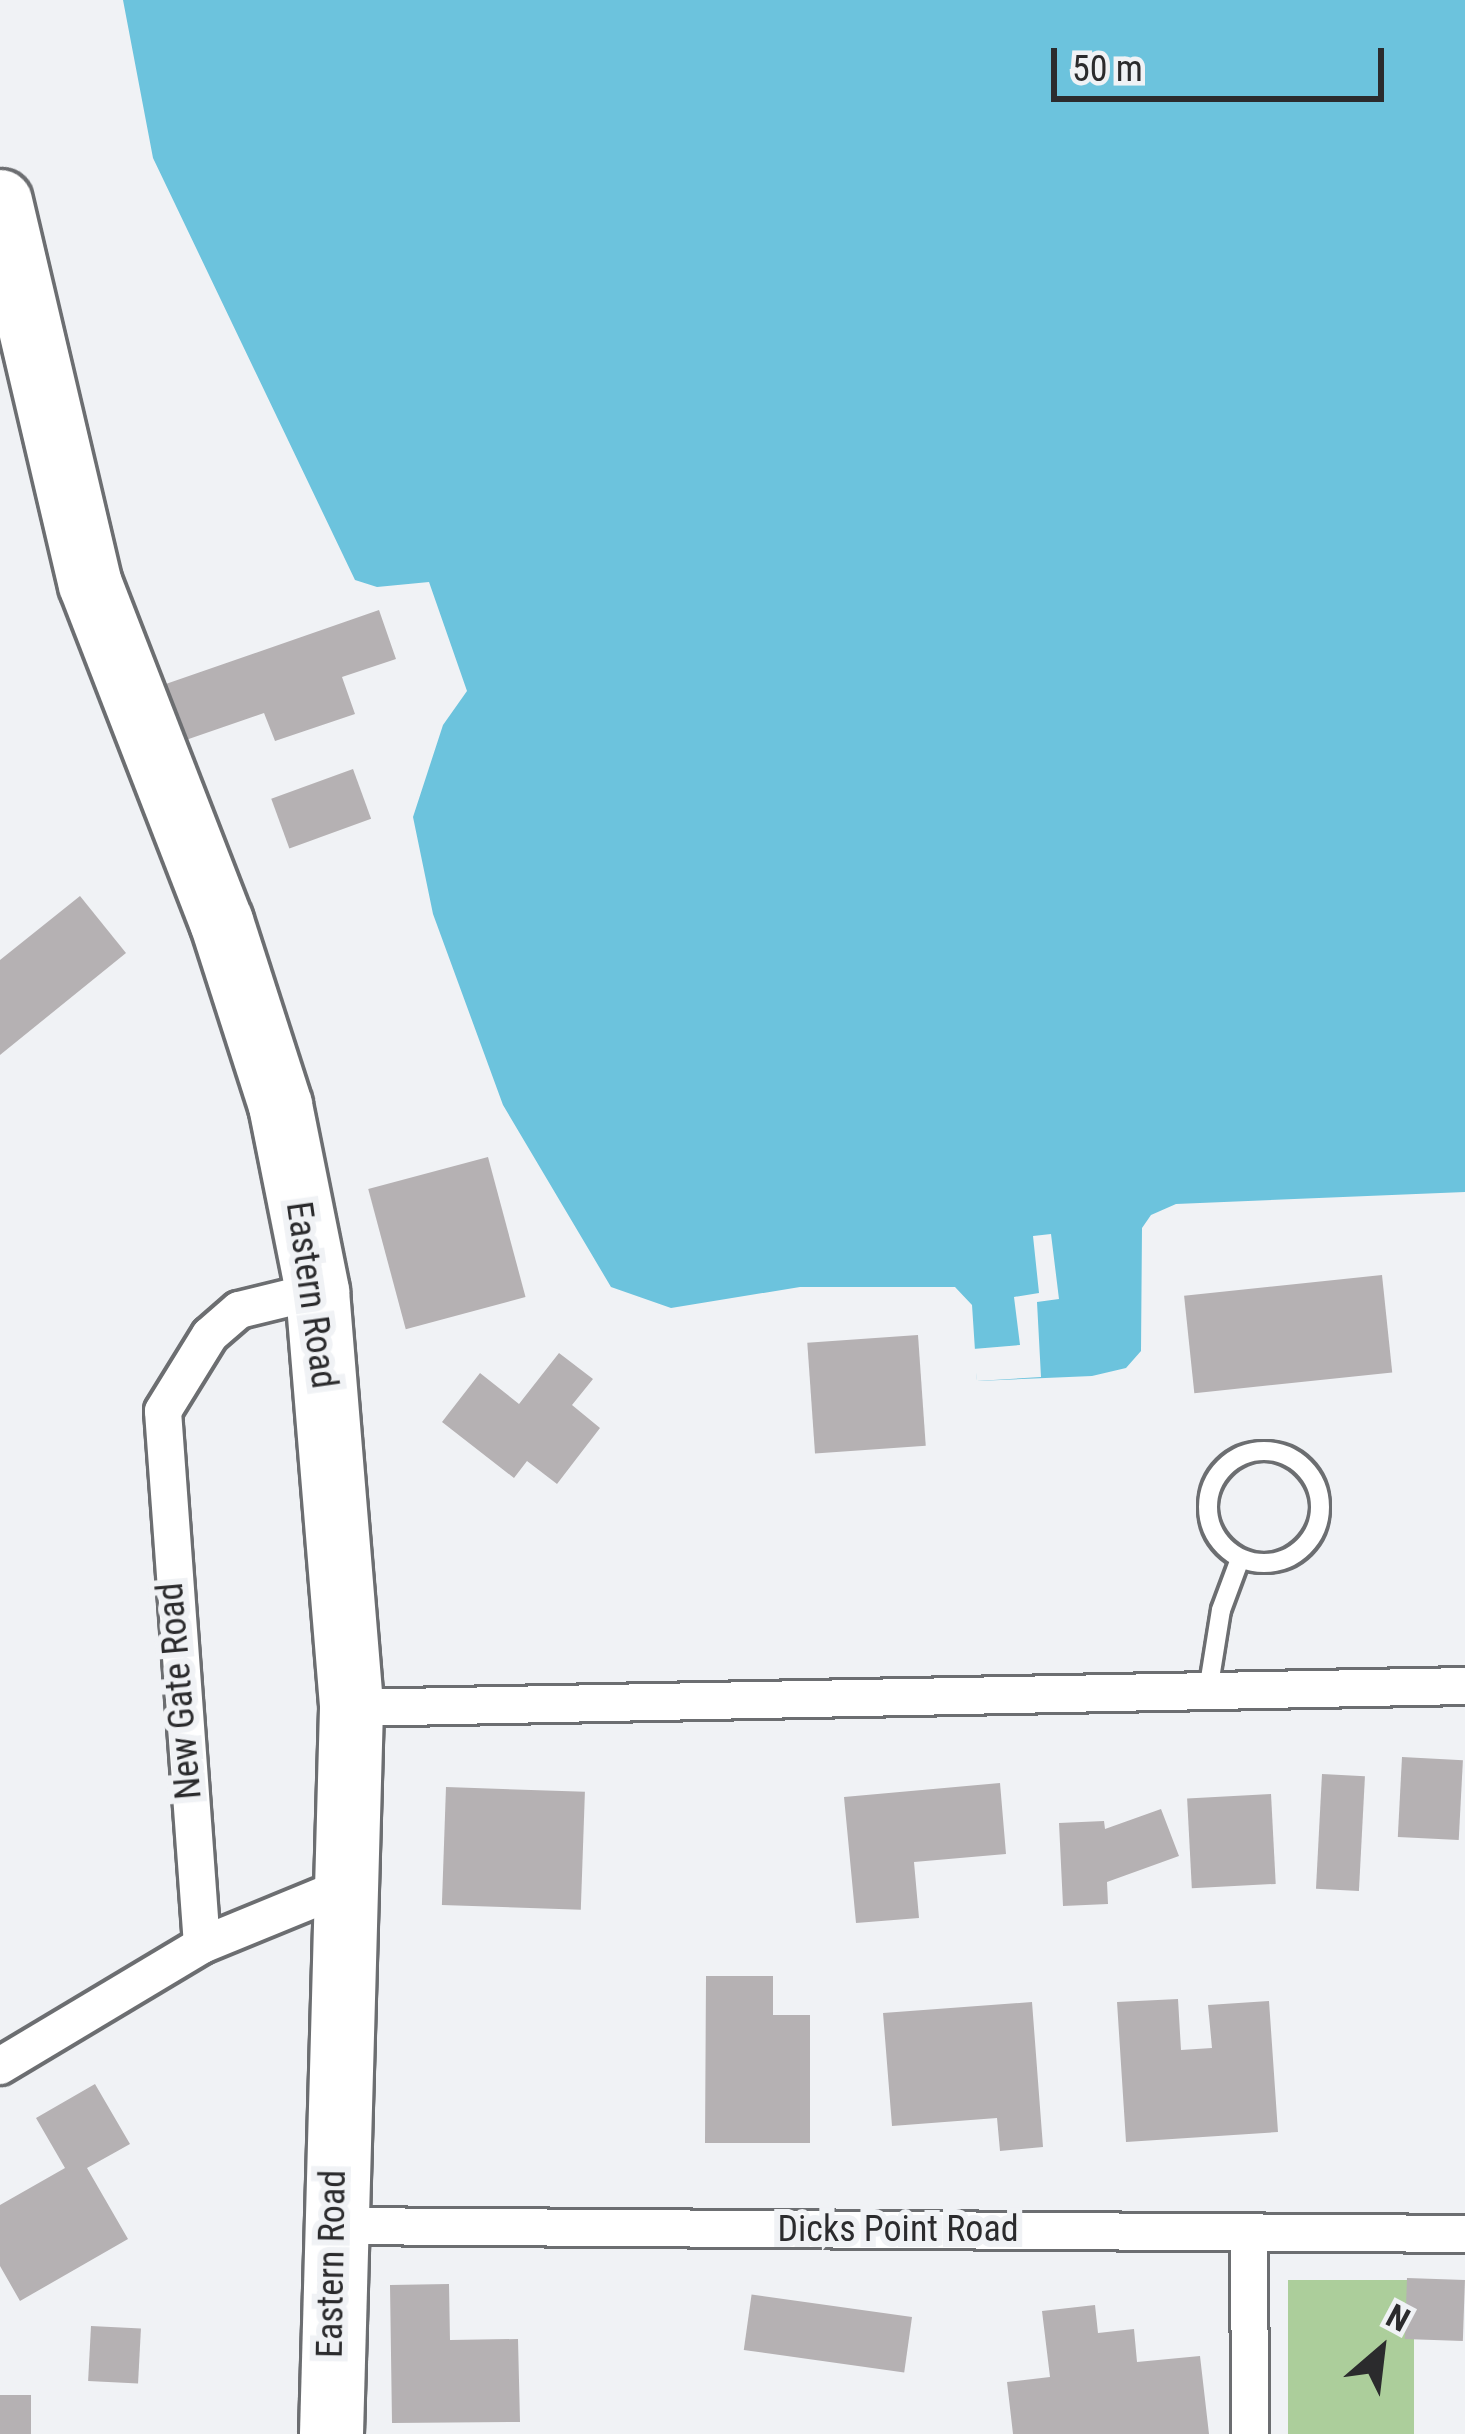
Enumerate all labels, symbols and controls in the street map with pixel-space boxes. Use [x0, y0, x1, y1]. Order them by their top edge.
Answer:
scale bar [1057, 24, 1390, 98]
text: 50 m [1072, 48, 1143, 90]
street label: Eastern Road [277, 1199, 345, 1391]
street label: New Gate Road [149, 1581, 211, 1801]
street label: Eastern Road [309, 2170, 355, 2358]
street label: Dicks Point Road [777, 2208, 1019, 2252]
north arrow [1321, 2290, 1441, 2410]
text: N [1380, 2296, 1416, 2340]

